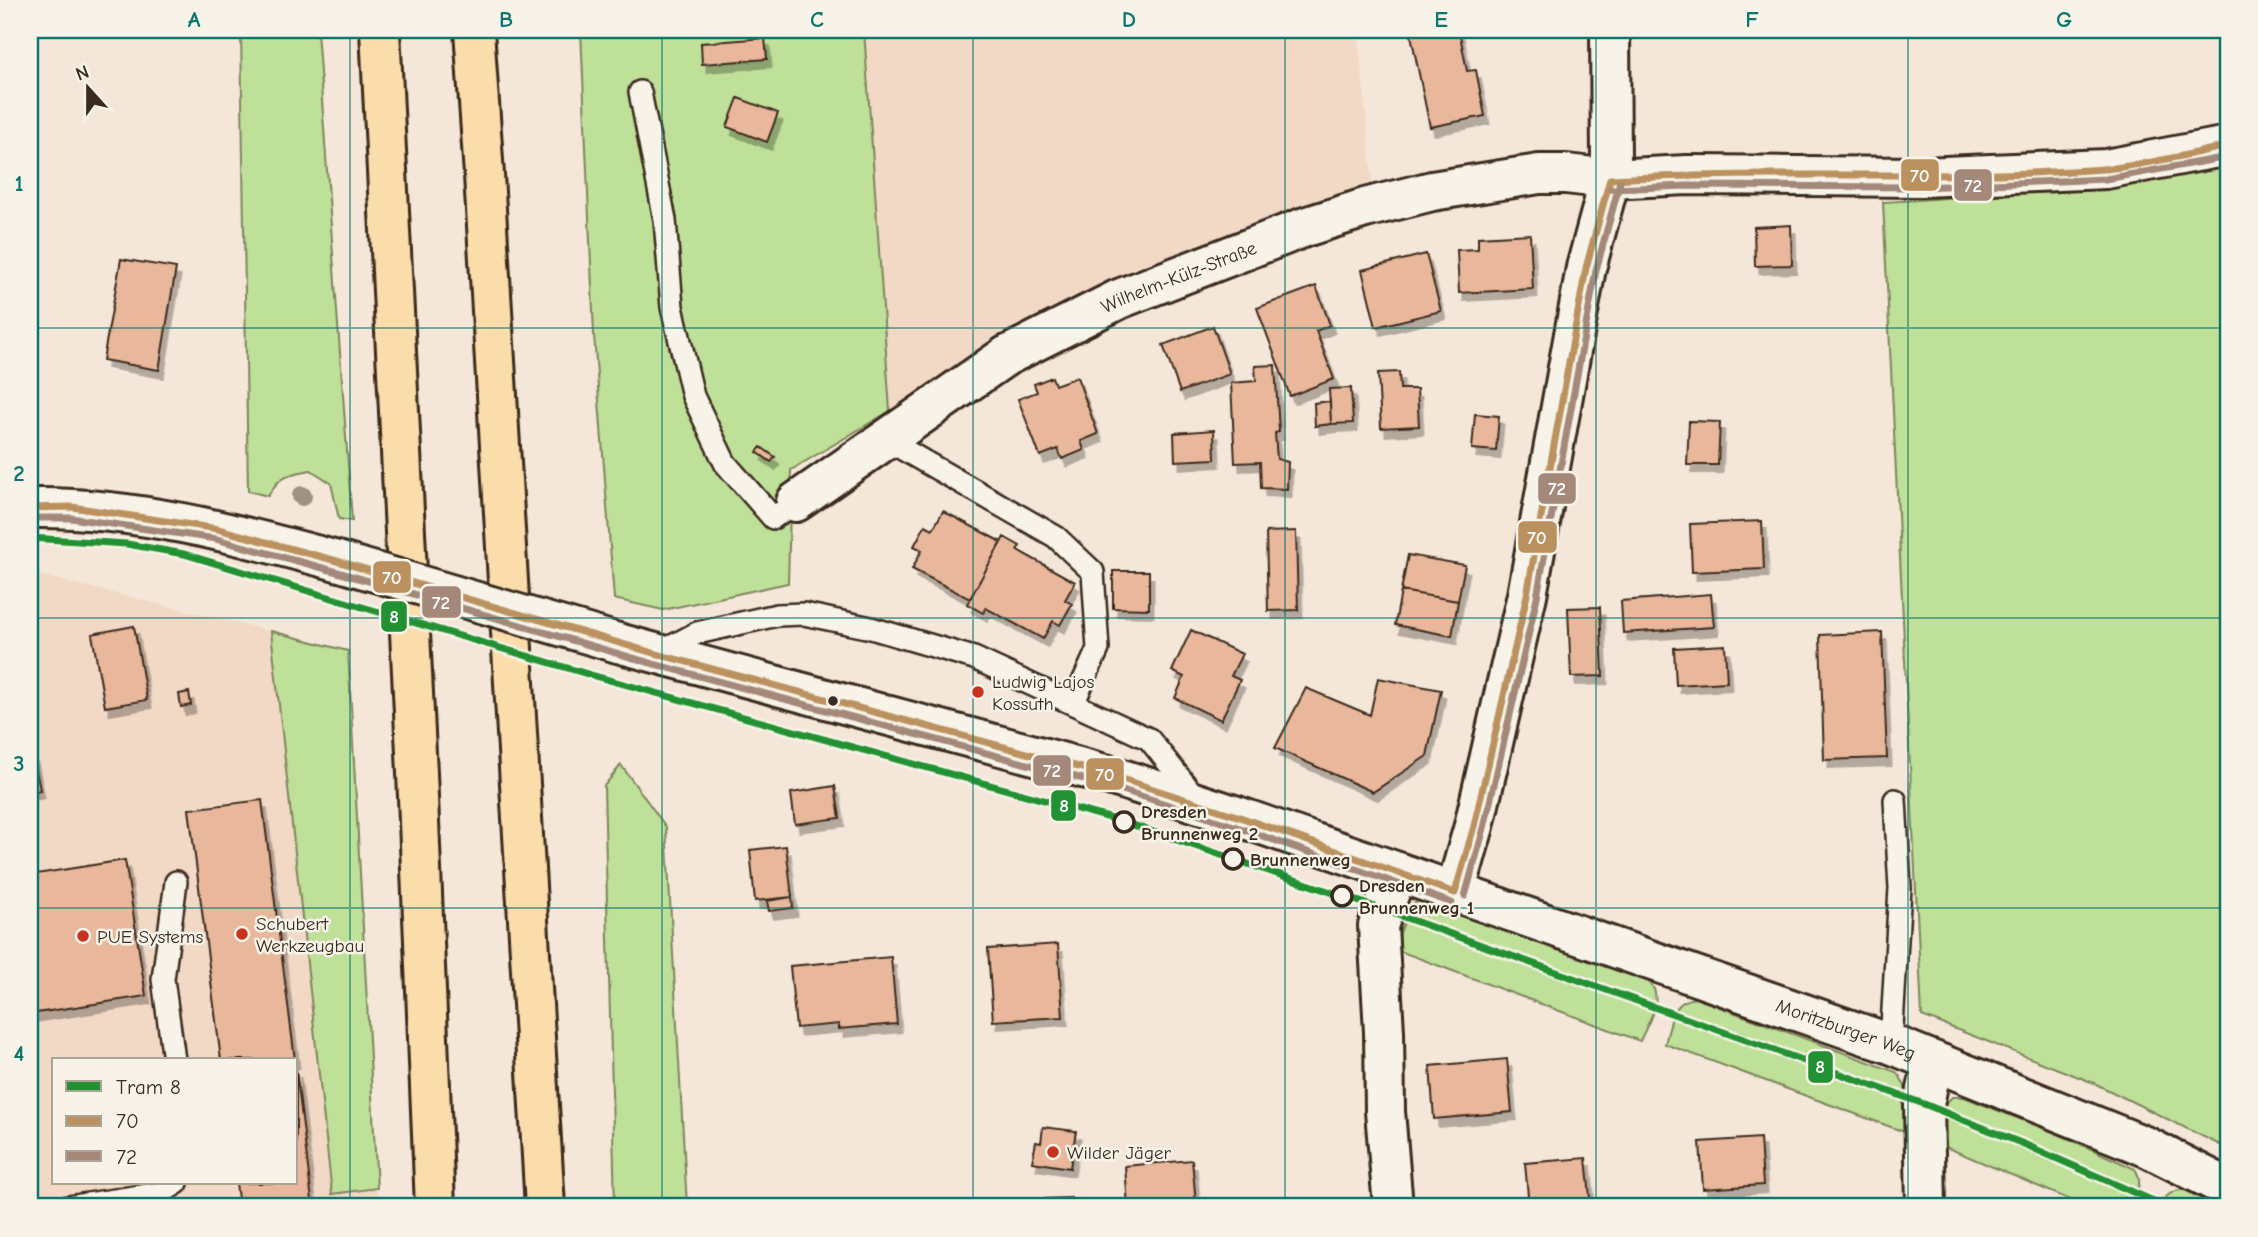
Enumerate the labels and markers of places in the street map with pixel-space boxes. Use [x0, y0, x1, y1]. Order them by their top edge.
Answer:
place label: Ludwig Lajos Kossuth [992, 671, 1095, 715]
marker: Ludwig Lajos Kossuth [970, 684, 986, 700]
unlabelled marker [826, 694, 840, 708]
place label: Dresden Brunnenweg 2 [1141, 801, 1258, 845]
marker: Dresden Brunnenweg 2 [1113, 811, 1135, 833]
marker: Brunnenweg [1222, 848, 1244, 870]
place label: Brunnenweg [1250, 849, 1351, 871]
place label: Dresden Brunnenweg 1 [1359, 875, 1474, 919]
marker: Dresden Brunnenweg 1 [1331, 885, 1353, 907]
place label: Schubert Werkzeugbau [256, 913, 364, 957]
place label: PUE Systems [97, 926, 204, 948]
marker: Schubert Werkzeugbau [234, 926, 250, 942]
marker: PUE Systems [75, 928, 91, 944]
place label: Wilder Jäger [1067, 1142, 1172, 1164]
marker: Wilder Jäger [1045, 1144, 1061, 1160]

